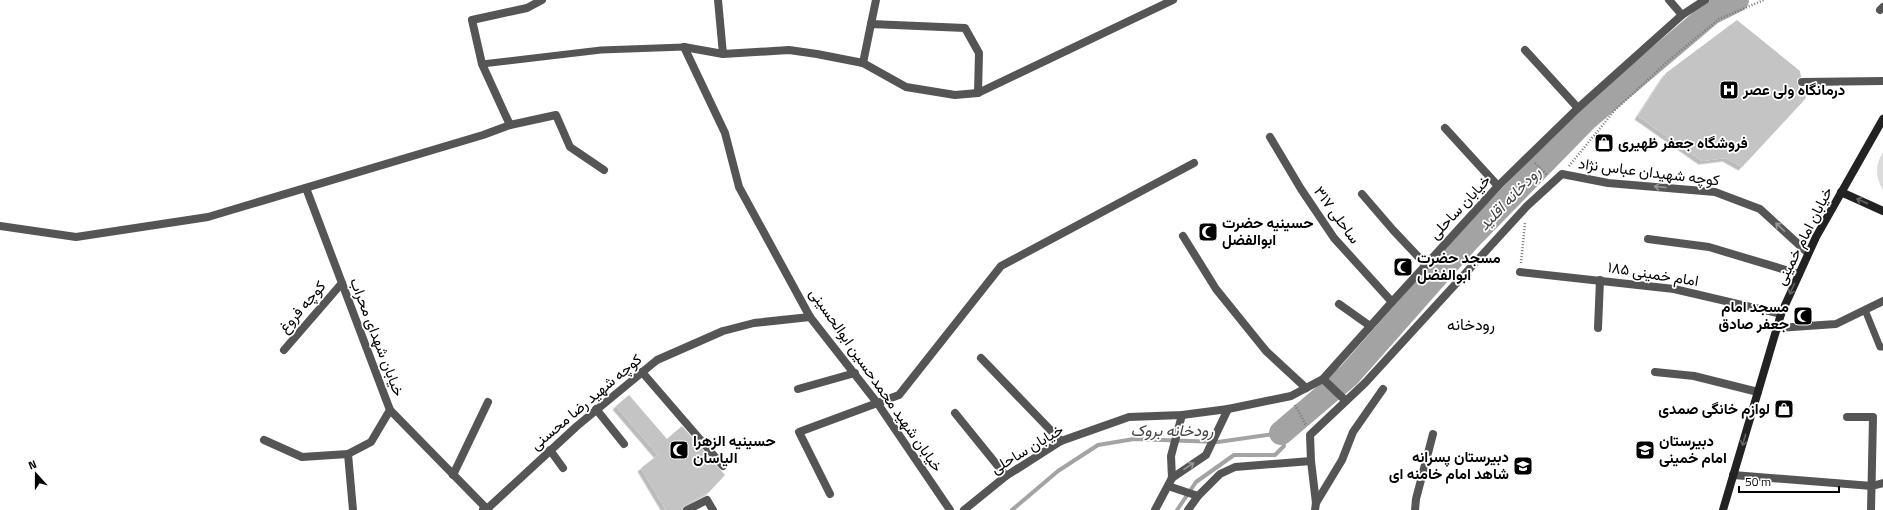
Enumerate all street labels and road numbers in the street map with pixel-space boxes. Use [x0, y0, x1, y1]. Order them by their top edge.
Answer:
street label: کوچه شهیدان عباس نژاد [1577, 151, 1721, 192]
street label: خیابان ساحلی [1423, 169, 1496, 244]
street label: ساحلی ۳۱۷ [1309, 181, 1366, 249]
street label: خیابان امام خمینی [1769, 183, 1838, 289]
street label: امام خمینی ۱۸۵ [1606, 255, 1700, 292]
street label: خیابان شهدای محراب [344, 274, 411, 400]
street label: کوچه فروغ [272, 275, 331, 338]
street label: خیابان شهید محمدحسین ابوالحسینی [804, 283, 949, 477]
street label: کوچه شهید رضا محسنی [525, 348, 647, 455]
street label: خیابان ساحلی [986, 418, 1068, 479]

